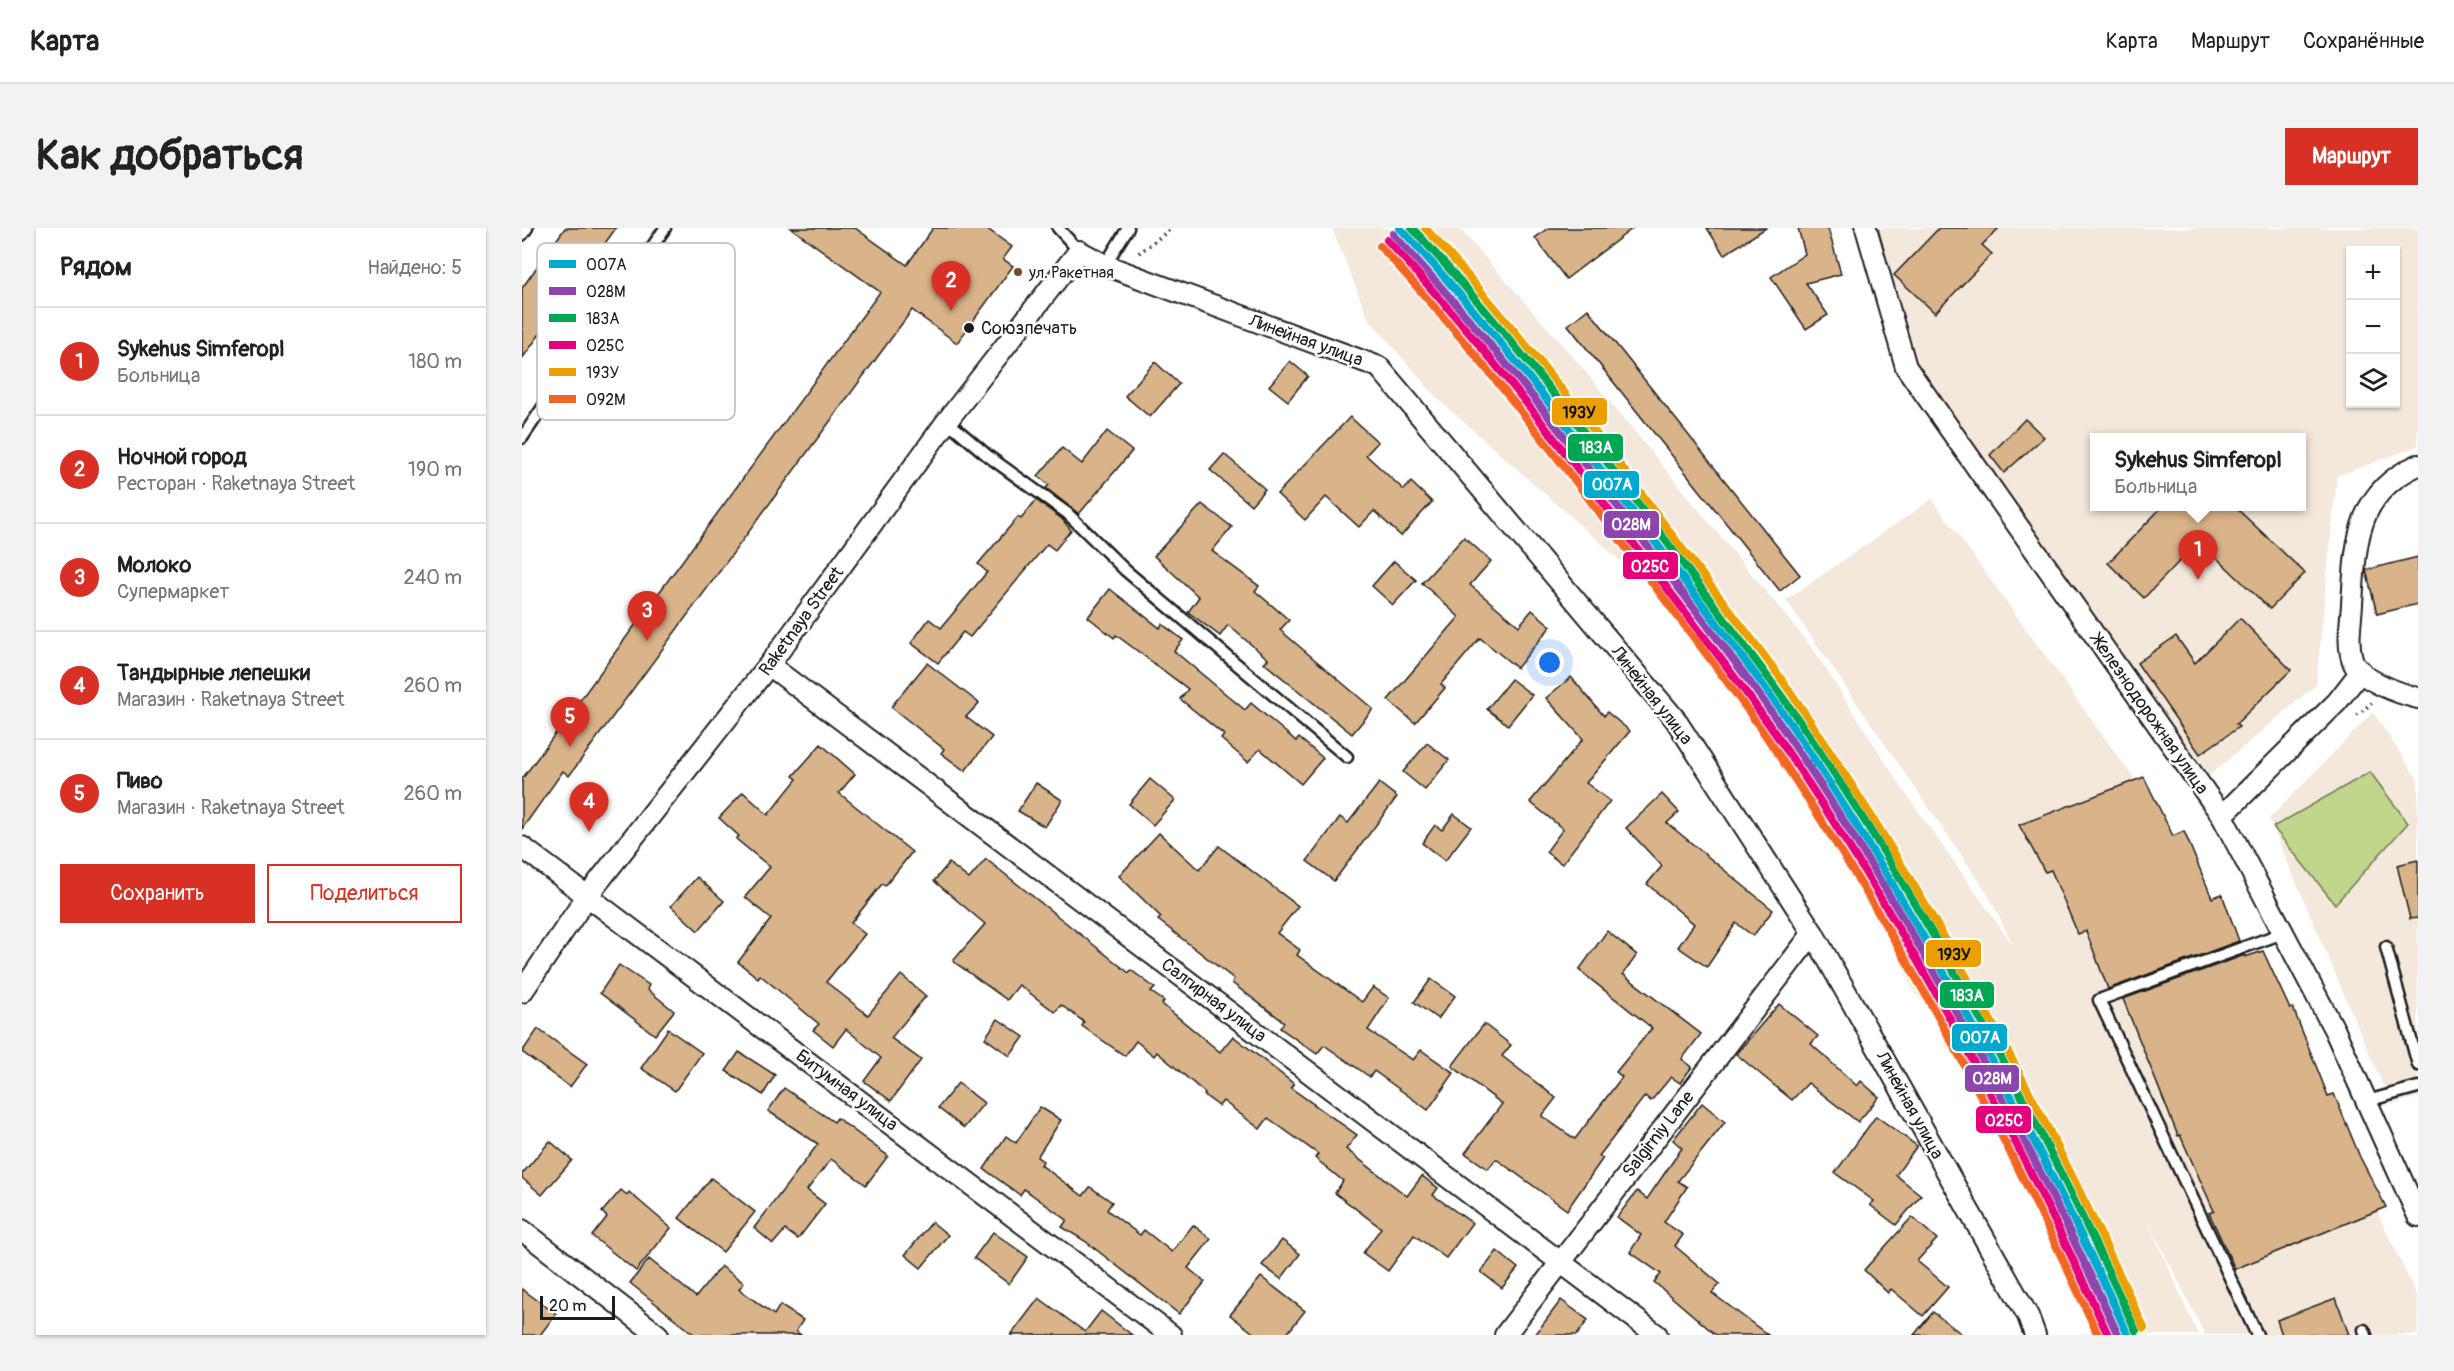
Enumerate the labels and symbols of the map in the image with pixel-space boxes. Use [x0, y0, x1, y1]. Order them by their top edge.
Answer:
legend [537, 243, 735, 420]
text: 007А [586, 255, 627, 275]
pin: 2 [932, 262, 970, 311]
place label: ул. Ракетная [1028, 263, 1114, 283]
marker: ул. Ракетная [1012, 266, 1024, 278]
text: 028М [586, 282, 625, 302]
text: 183А [586, 309, 620, 329]
street label: Линейная улица [1245, 309, 1366, 372]
place label: Союзпечать [981, 317, 1077, 340]
marker: Союзпечать [962, 321, 976, 335]
text: 025С [586, 336, 625, 356]
text: 193У [586, 363, 619, 383]
text: 092М [586, 390, 626, 410]
line badge: 193У [1551, 397, 1608, 426]
text: 193У [1562, 403, 1596, 423]
line badge: 183А [1567, 433, 1624, 462]
text: 183А [1579, 438, 1613, 458]
line badge: 007А [1583, 470, 1640, 499]
text: 007А [1592, 475, 1633, 495]
line badge: 028М [1603, 510, 1660, 539]
text: 028М [1611, 515, 1651, 535]
pin: 1 [2178, 530, 2218, 580]
line badge: 025С [1622, 551, 1679, 580]
text: 025С [1631, 557, 1669, 577]
street label: Raketnaya Street [754, 561, 849, 681]
pin: 3 [628, 592, 666, 641]
street label: Железнодорожная улица [2084, 627, 2214, 799]
street label: Линейная улица [1605, 640, 1698, 750]
your location [1535, 648, 1564, 677]
pin: 5 [550, 698, 590, 747]
pin: 4 [570, 782, 608, 832]
line badge: 193У [1925, 939, 1982, 968]
text: 193У [1937, 945, 1971, 965]
street label: Салгирная улица [1156, 953, 1271, 1048]
line badge: 183А [1939, 981, 1995, 1009]
text: 183А [1950, 986, 1984, 1006]
line badge: 007А [1951, 1023, 2008, 1052]
text: 007А [1960, 1028, 2001, 1048]
street label: Битумная улица [791, 1045, 902, 1136]
street label: Линейная улица [1870, 1046, 1949, 1163]
line badge: 028М [1964, 1064, 2020, 1093]
text: 028М [1972, 1069, 2012, 1089]
street label: Salgirniy Lane [1617, 1086, 1700, 1182]
line badge: 025С [1975, 1105, 2032, 1134]
text: 025С [1985, 1111, 2023, 1131]
scale bar [540, 1293, 615, 1320]

